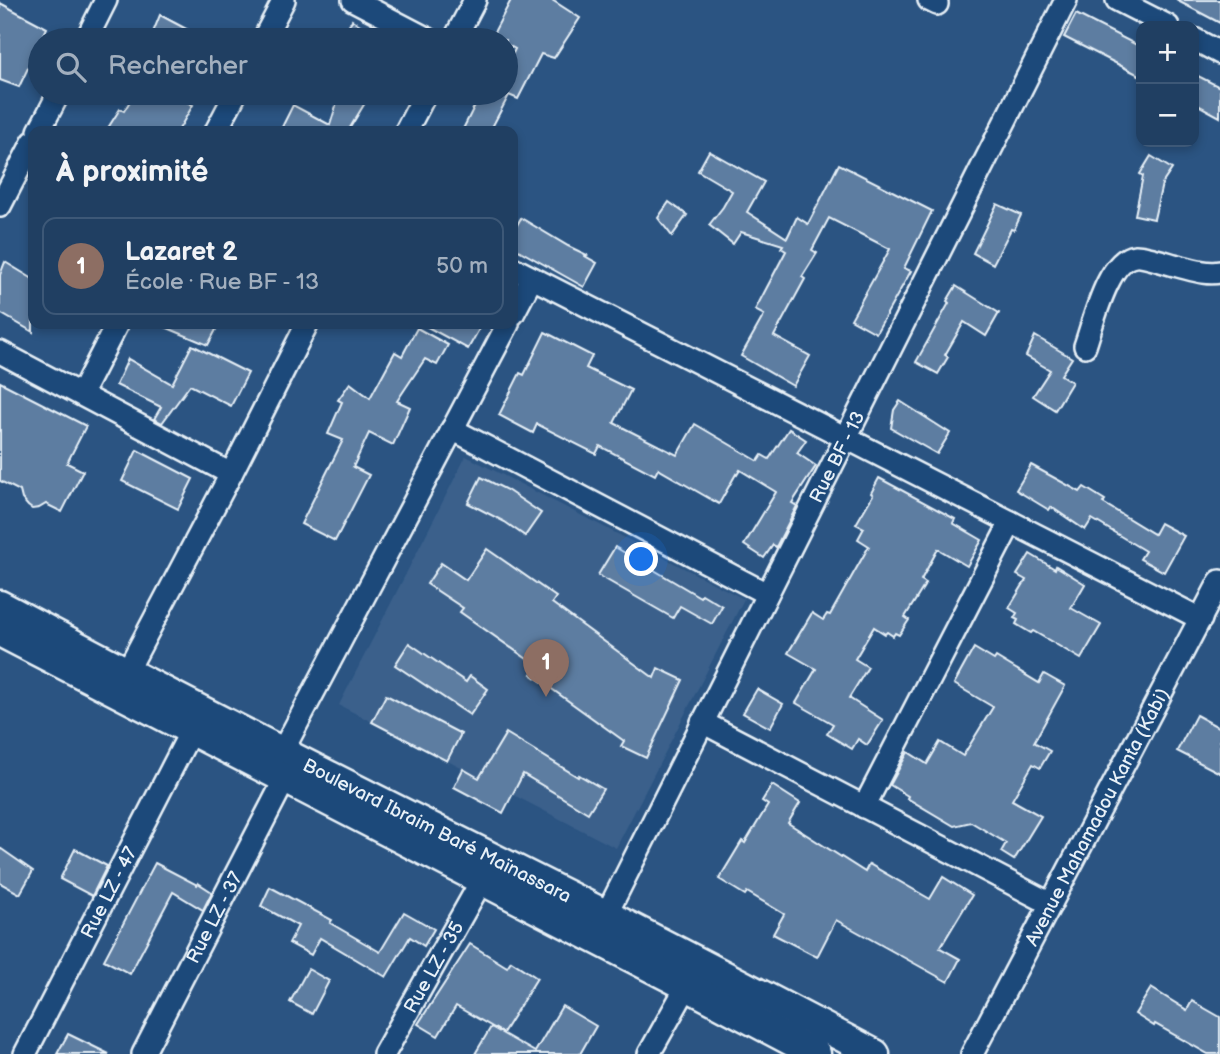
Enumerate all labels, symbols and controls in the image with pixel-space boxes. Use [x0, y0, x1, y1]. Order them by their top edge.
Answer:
map controls [1136, 21, 1199, 147]
button: + [1136, 21, 1199, 84]
search box [28, 28, 518, 105]
icon: search [52, 48, 90, 86]
text: Rechercher [108, 51, 247, 82]
button: − [1136, 84, 1199, 147]
text: À proximité [56, 154, 208, 190]
text: Lazaret 2 [125, 237, 238, 268]
text: 1 [76, 252, 86, 280]
text: 50 m [436, 252, 488, 280]
text: École · Rue BF - 13 [125, 268, 319, 296]
street label: Rue BF - 13 [805, 408, 870, 507]
your location [624, 542, 658, 576]
pin: 1 [523, 639, 569, 697]
street label: Avenue Mahamadou Kanta (Kabi) [1021, 685, 1175, 950]
street label: Boulevard Ibraim Baré Maïnassara [299, 754, 575, 908]
street label: Rue LZ - 47 [76, 843, 143, 942]
street label: Rue LZ - 37 [182, 868, 248, 968]
street label: Rue LZ - 35 [399, 918, 469, 1017]

